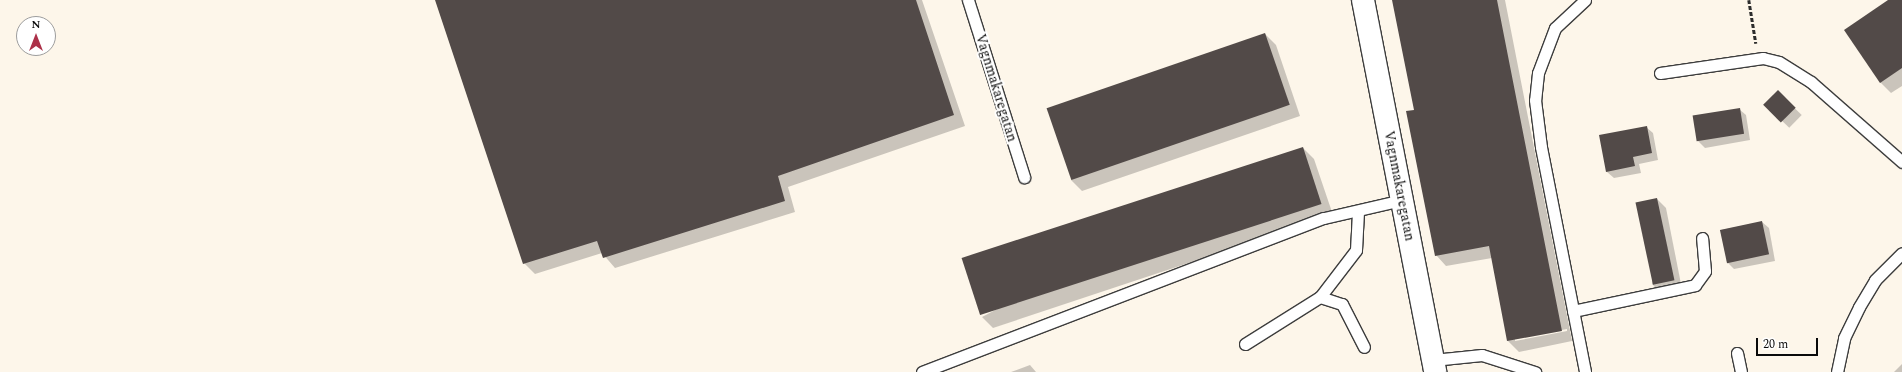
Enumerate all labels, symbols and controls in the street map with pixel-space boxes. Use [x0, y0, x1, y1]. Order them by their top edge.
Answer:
north arrow [16, 16, 56, 56]
text: N [32, 16, 40, 33]
street label: Vagnmakaregatan [972, 32, 1020, 144]
street label: Vagnmakaregatan [1380, 129, 1418, 243]
scale bar [1758, 330, 1820, 356]
text: 20 m [1763, 335, 1788, 354]

